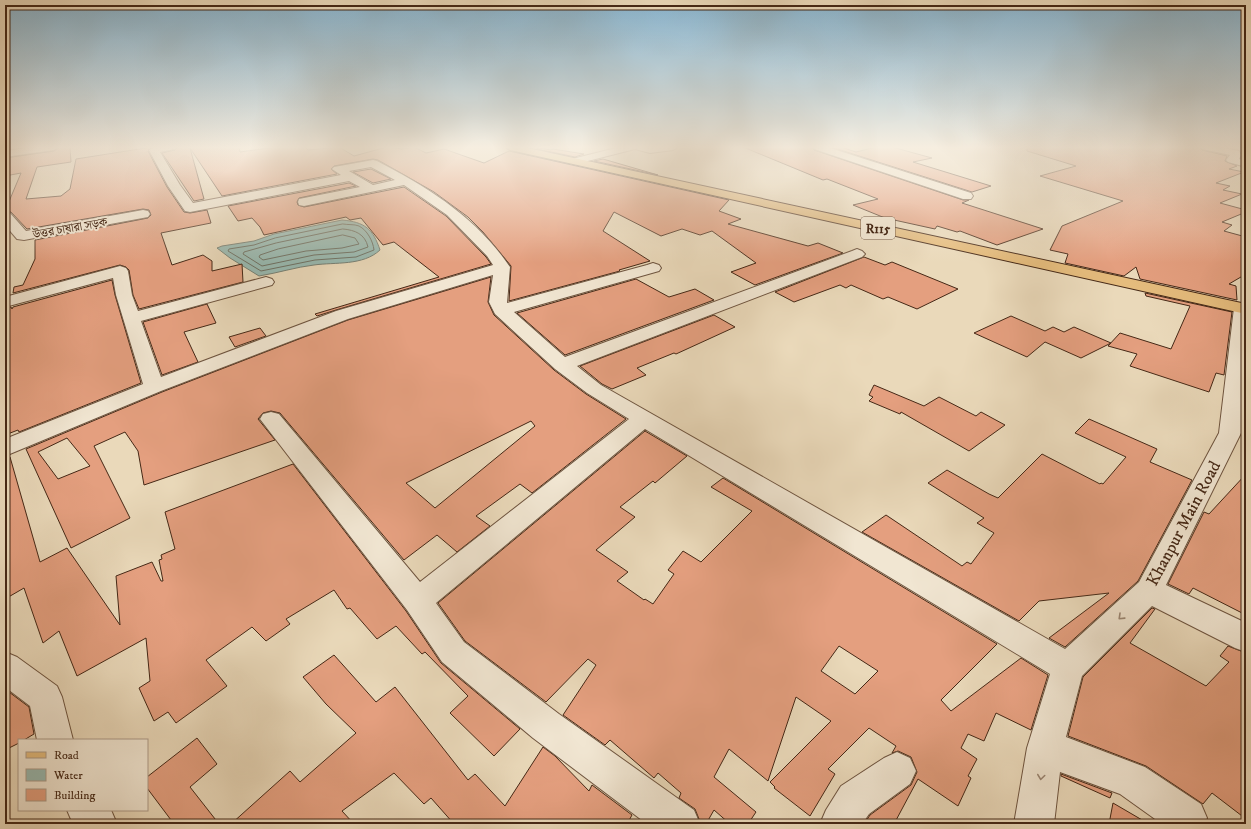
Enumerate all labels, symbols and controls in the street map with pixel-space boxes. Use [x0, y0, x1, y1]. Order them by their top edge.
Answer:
street label: উত্তর চাষারা সড়ক [30, 212, 109, 243]
road number: R115 [861, 217, 895, 239]
street label: Khanpur Main Road [1142, 457, 1226, 590]
one-way arrow [1118, 612, 1126, 620]
legend [18, 739, 148, 811]
text: Road [54, 748, 79, 763]
text: Water [53, 768, 83, 783]
one-way arrow [1037, 774, 1046, 780]
text: Building [54, 788, 95, 803]

